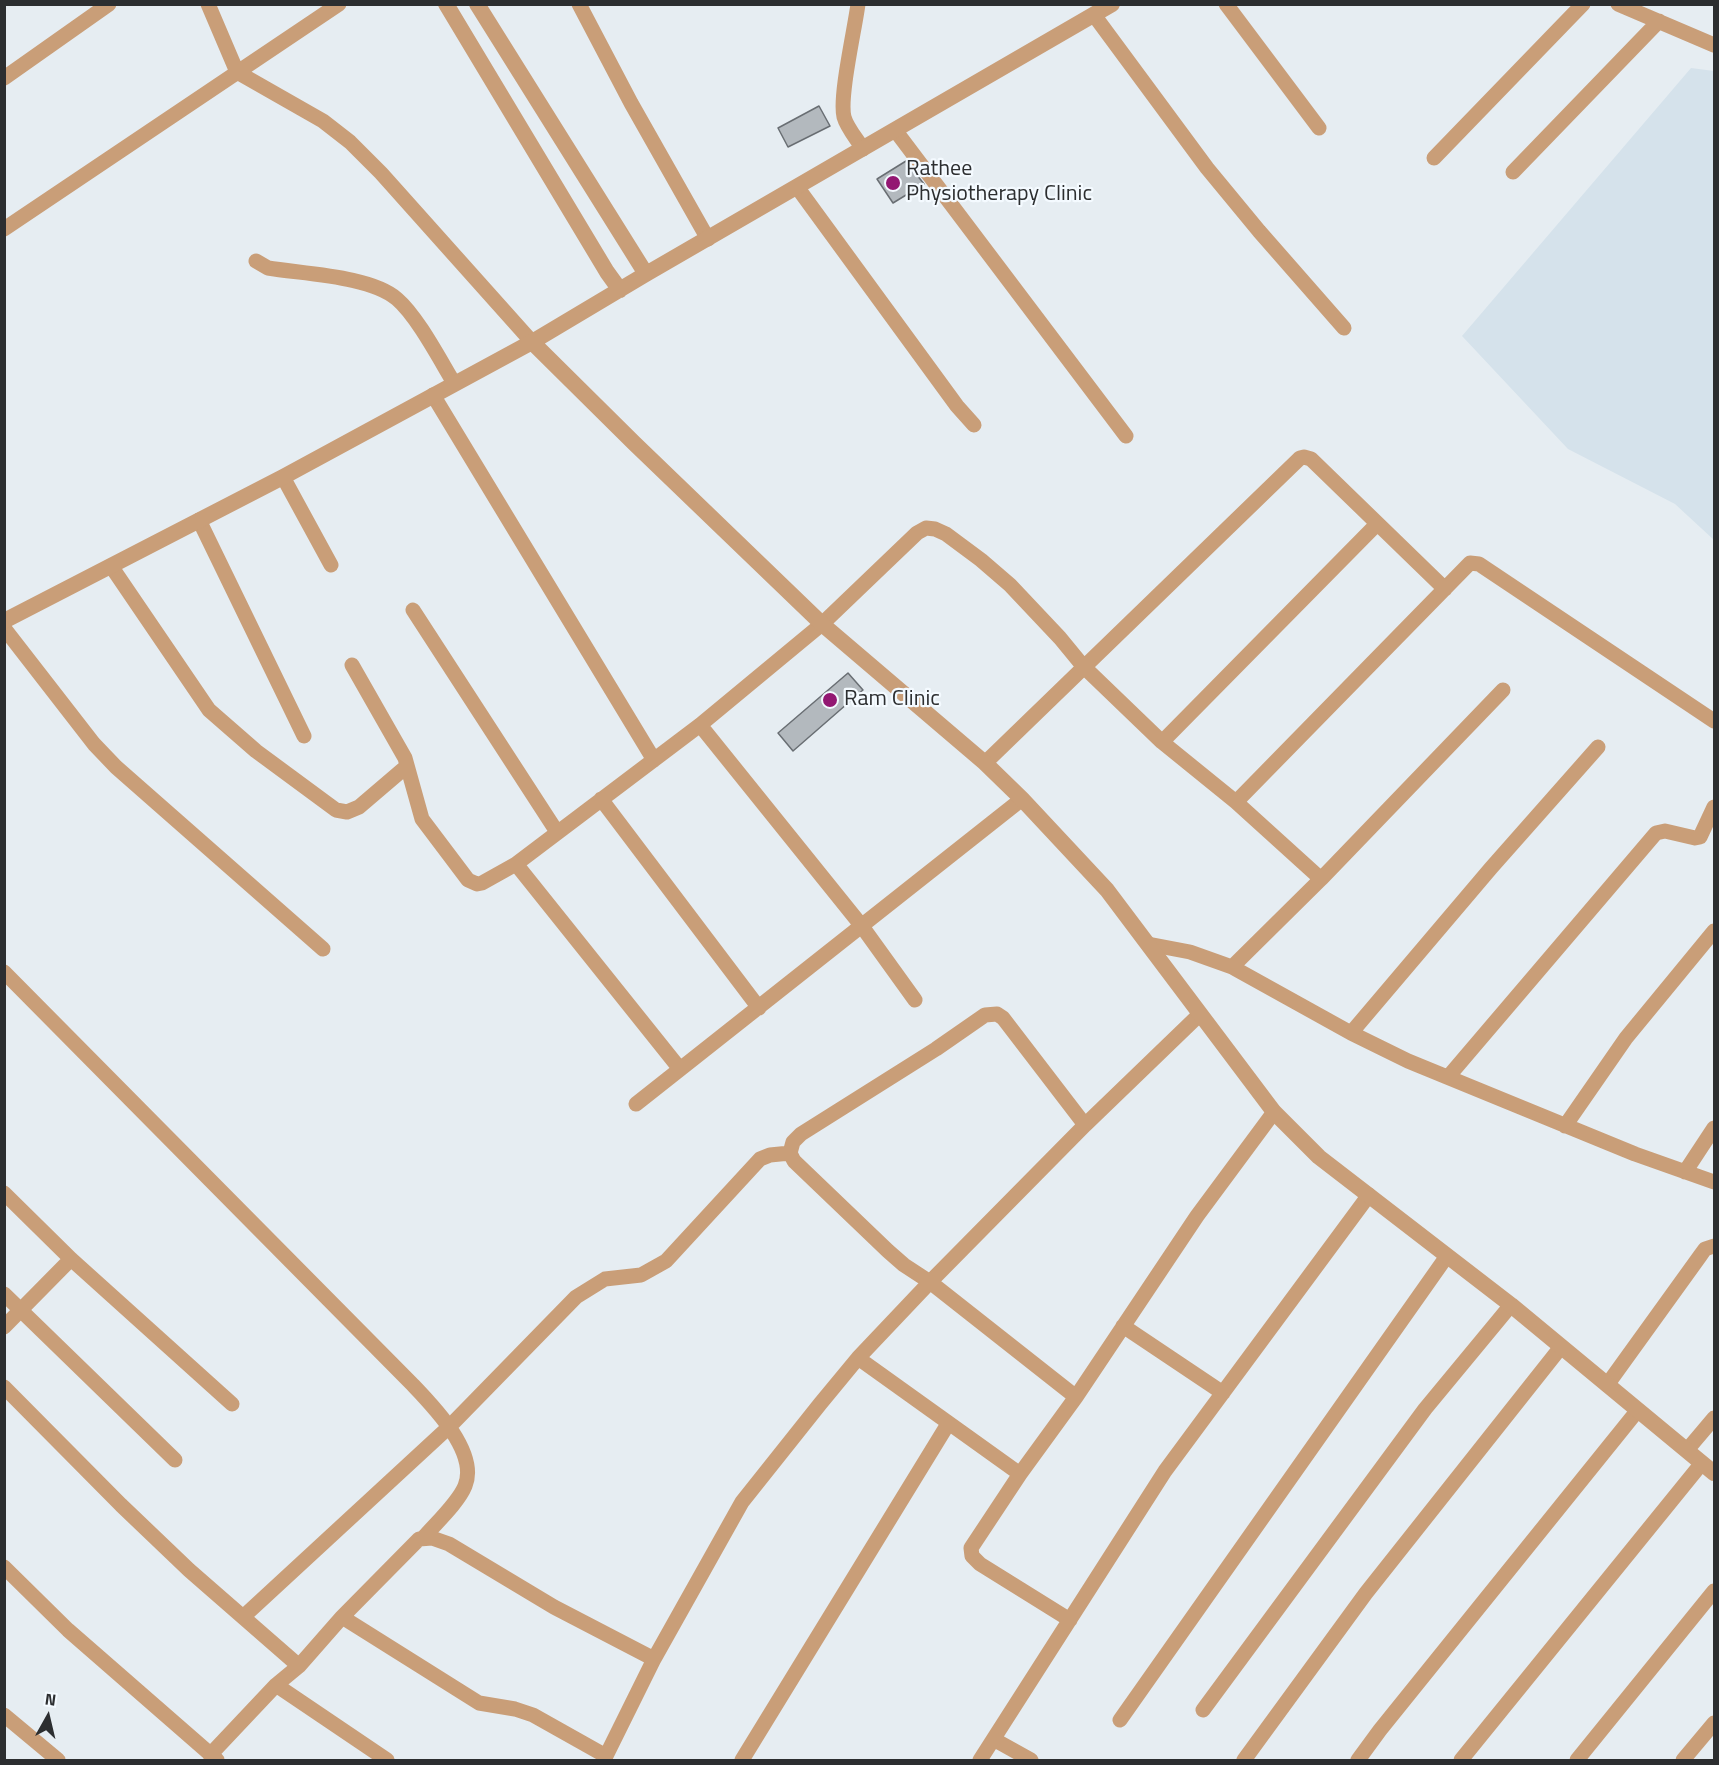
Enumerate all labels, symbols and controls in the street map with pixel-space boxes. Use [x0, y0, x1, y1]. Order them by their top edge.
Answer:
place label: Rathee Physiotherapy Clinic [906, 157, 1092, 208]
marker: Rathee Physiotherapy Clinic [884, 174, 902, 192]
place label: Ram Clinic [844, 687, 940, 713]
marker: Ram Clinic [821, 691, 839, 709]
north arrow [18, 1687, 78, 1747]
text: N [43, 1687, 58, 1712]

